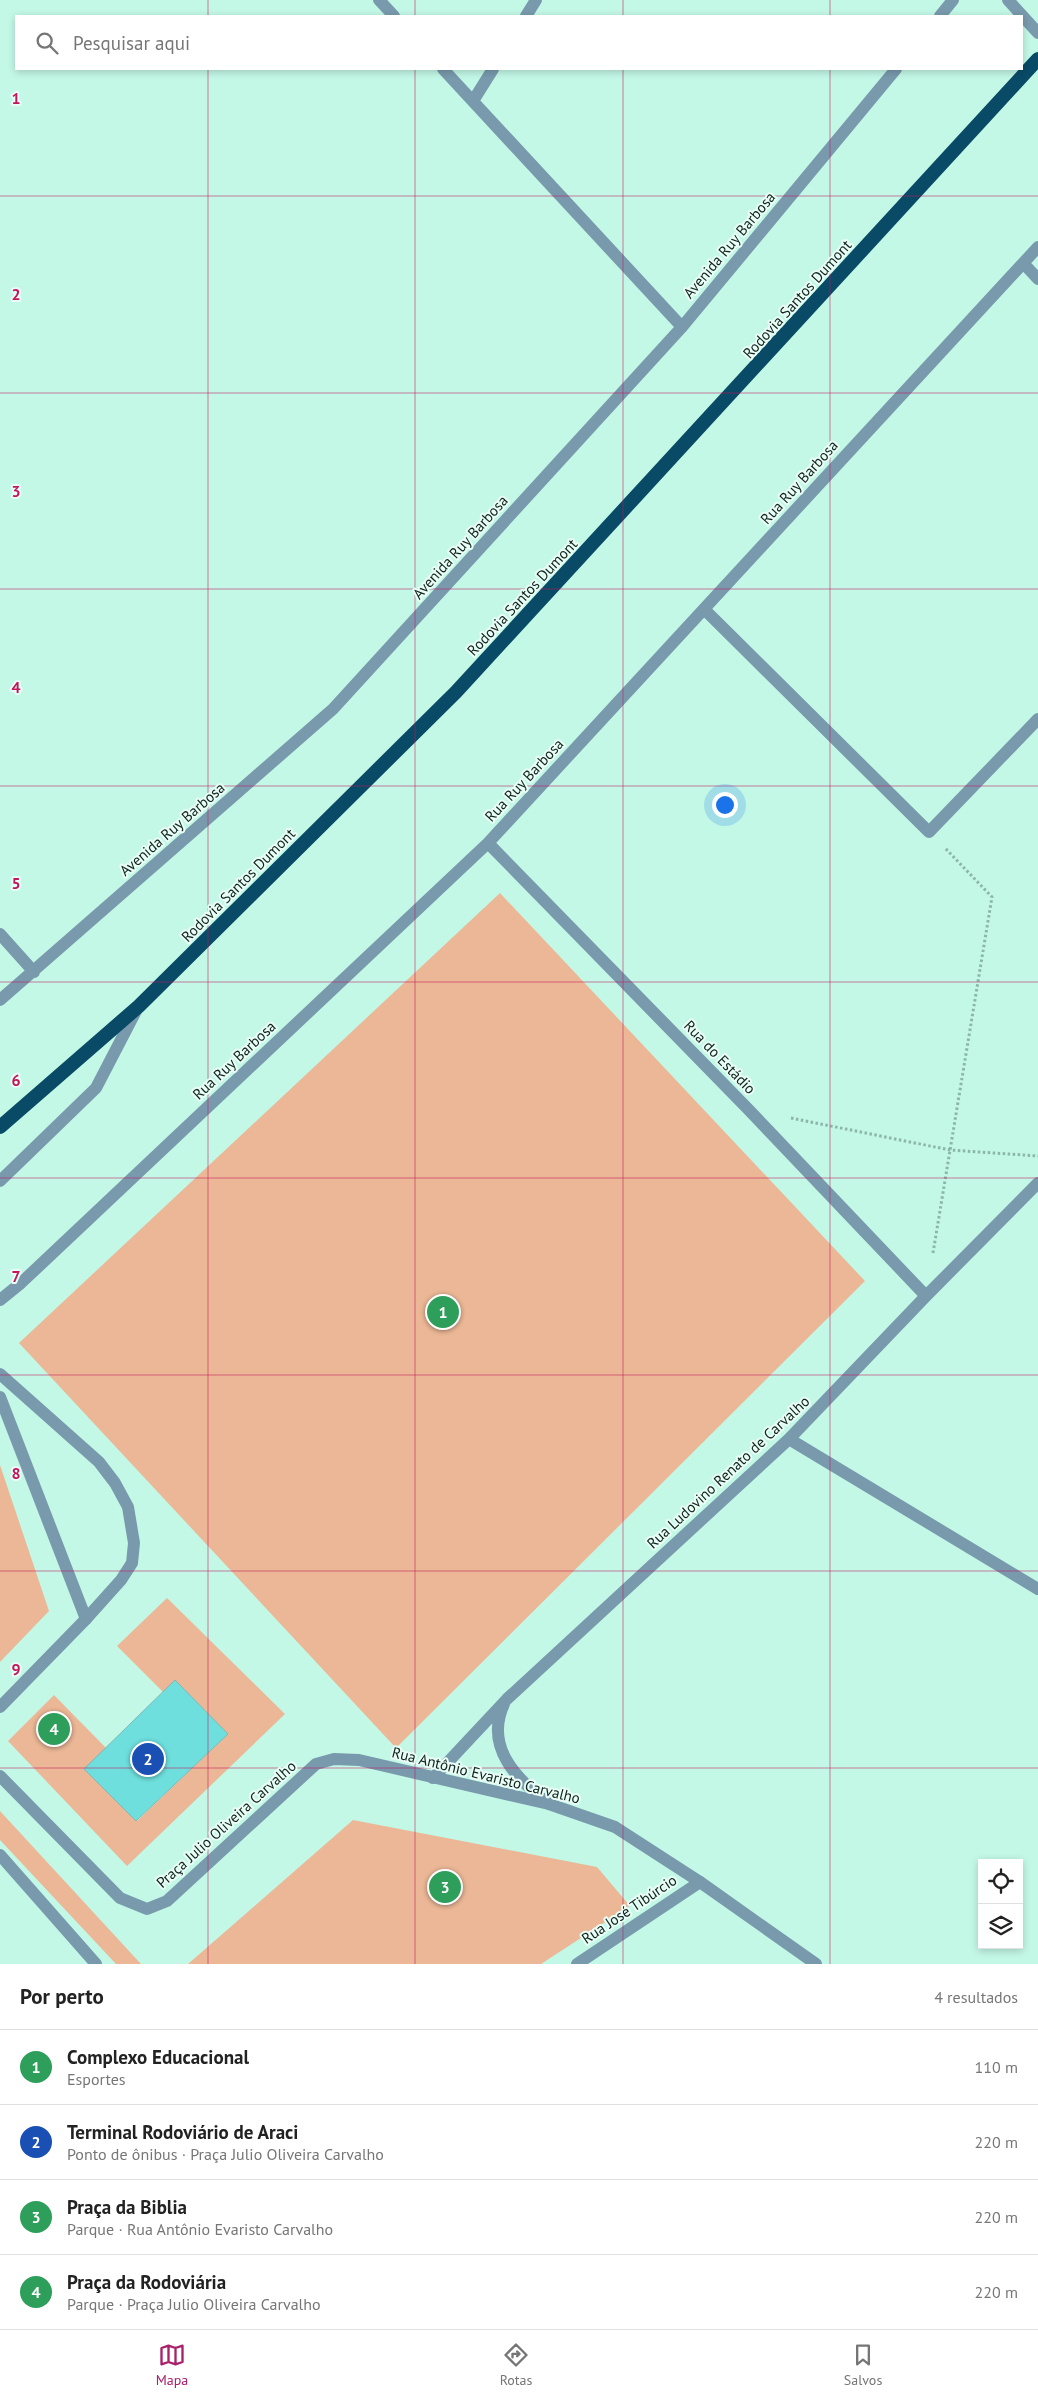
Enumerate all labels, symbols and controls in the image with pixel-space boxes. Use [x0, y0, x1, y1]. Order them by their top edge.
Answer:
search box [15, 15, 1023, 70]
icon: search [33, 29, 61, 57]
text: Pesquisar aqui [73, 31, 190, 55]
text: 1 [11, 88, 21, 108]
street label: Avenida Ruy Barbosa [679, 188, 779, 302]
street label: Rodovia Santos Dumont [739, 236, 855, 362]
text: 2 [11, 284, 21, 304]
street label: Rua Ruy Barbosa [756, 436, 842, 528]
text: 3 [11, 481, 21, 501]
street label: Avenida Ruy Barbosa [408, 491, 512, 603]
street label: Rodovia Santos Dumont [463, 535, 581, 659]
text: 4 [11, 677, 21, 697]
street label: Rua Ruy Barbosa [481, 734, 567, 826]
street label: Avenida Ruy Barbosa [116, 778, 228, 880]
your location [712, 792, 738, 818]
street label: Rodovia Santos Dumont [177, 824, 299, 946]
text: 5 [11, 873, 21, 893]
street label: Rua do Estádio [680, 1016, 760, 1098]
street label: Rua Ruy Barbosa [188, 1017, 280, 1103]
text: 6 [11, 1070, 21, 1090]
text: 7 [11, 1266, 21, 1286]
pin: 1 [427, 1293, 459, 1331]
street label: Rua Ludovino Renato de Carvalho [643, 1392, 813, 1552]
text: 8 [11, 1463, 21, 1483]
text: 9 [11, 1659, 21, 1679]
pin: 4 [38, 1710, 70, 1748]
pin: 2 [132, 1740, 164, 1778]
street label: Rua Antônio Evaristo Carvalho [390, 1742, 582, 1808]
street label: Praça Julio Oliveira Carvalho [152, 1756, 300, 1892]
map controls [978, 1859, 1023, 1949]
button: locate [978, 1859, 1023, 1904]
pin: 3 [429, 1868, 461, 1906]
street label: Rua José Tibúrcio [578, 1870, 680, 1948]
button: layers [978, 1904, 1023, 1949]
text: Por perto [20, 1983, 104, 2010]
text: 4 resultados [934, 1987, 1018, 2007]
text: Complexo Educacional [67, 2045, 249, 2069]
text: 1 [31, 2057, 41, 2077]
text: 110 m [975, 2057, 1018, 2077]
text: Esportes [67, 2069, 126, 2089]
text: Terminal Rodoviário de Araci [67, 2120, 298, 2144]
text: 2 [31, 2132, 41, 2152]
text: 220 m [975, 2132, 1018, 2152]
text: Ponto de ônibus · Praça Julio Oliveira Carvalho [67, 2144, 384, 2164]
text: Praça da Biblia [67, 2195, 187, 2219]
text: 3 [31, 2207, 41, 2227]
text: 220 m [975, 2207, 1018, 2227]
text: Parque · Rua Antônio Evaristo Carvalho [67, 2219, 333, 2239]
text: Praça da Rodoviária [67, 2270, 226, 2294]
text: 4 [31, 2282, 41, 2302]
text: 220 m [975, 2282, 1018, 2302]
text: Parque · Praça Julio Oliveira Carvalho [67, 2294, 321, 2314]
tab: Mapa [156, 2341, 188, 2389]
tab: Rotas [500, 2341, 532, 2389]
tab: Salvos [844, 2341, 882, 2389]

